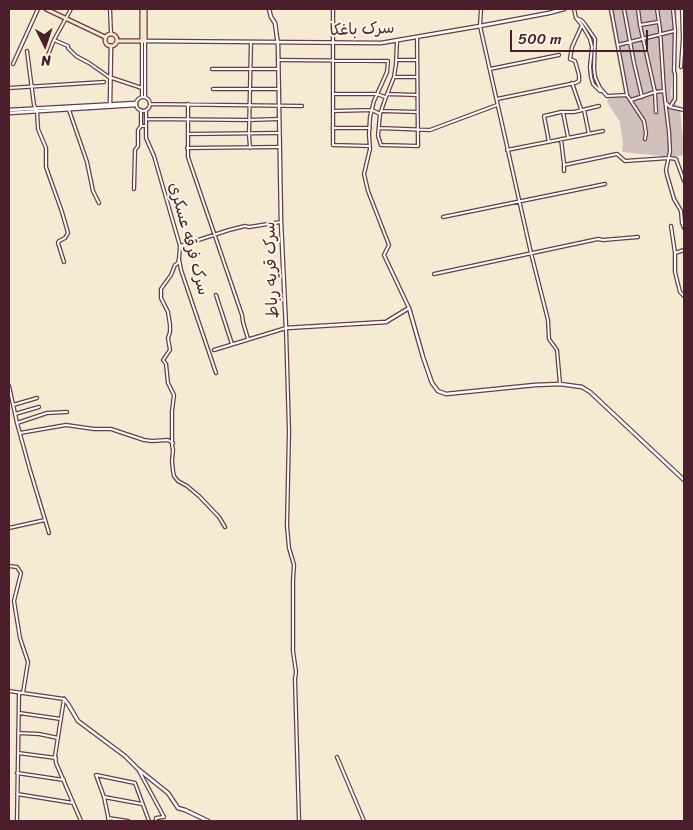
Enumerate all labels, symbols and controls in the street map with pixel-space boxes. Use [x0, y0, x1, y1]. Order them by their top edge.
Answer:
street label: سرک باغکا [329, 19, 395, 41]
north arrow [20, 20, 70, 70]
scale bar [513, 20, 650, 52]
text: 500 m [518, 26, 562, 52]
text: N [40, 48, 52, 73]
street label: سرک فرقه عسکری [164, 180, 212, 298]
street label: سرک قریه رباط [261, 221, 283, 319]

